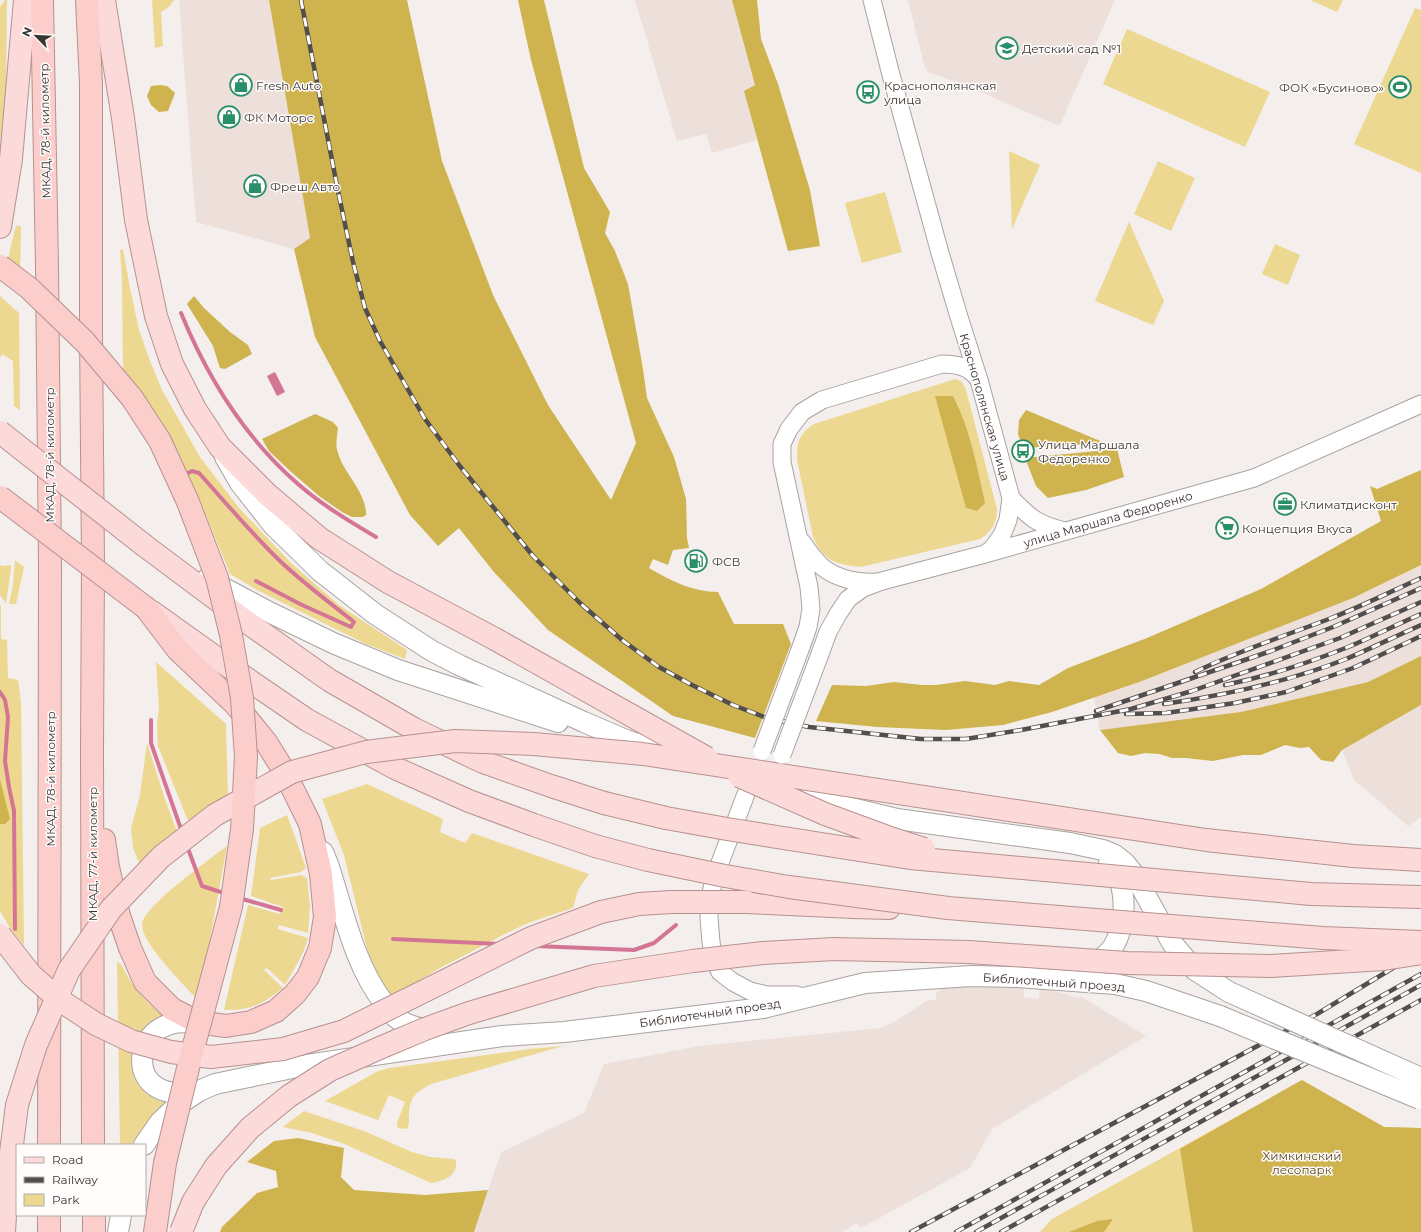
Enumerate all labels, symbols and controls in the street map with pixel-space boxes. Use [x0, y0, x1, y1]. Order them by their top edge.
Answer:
north arrow [16, 16, 56, 56]
text: N [19, 25, 35, 39]
school or university icon: Детский сад №1 [994, 35, 1020, 61]
place label: Детский сад №1 [1022, 41, 1121, 56]
street label: МКАД, 78-й километр [36, 63, 54, 199]
shop icon: Fresh Auto [228, 72, 254, 98]
sports icon: ФОК «Бусиново» [1387, 74, 1413, 100]
place label: Fresh Auto [256, 78, 321, 93]
place label: Краснополянская улица [883, 78, 997, 107]
bus stop icon: Краснополянская улица [855, 79, 881, 105]
place label: ФОК «Бусиново» [1279, 80, 1384, 95]
shop icon: ФК Моторс [216, 104, 242, 130]
place label: ФК Моторс [244, 110, 314, 125]
shop icon: Фреш Авто [242, 173, 268, 199]
place label: Фреш Авто [270, 179, 341, 194]
street label: Краснополянская улица [957, 331, 1013, 483]
street label: МКАД, 78-й километр [42, 387, 57, 523]
place label: Улица Маршала Федоренко [1038, 437, 1139, 466]
bus stop icon: Улица Маршала Федоренко [1010, 438, 1036, 464]
street label: улица Маршала Федоренко [1021, 488, 1195, 551]
office icon: Климатдисконт [1272, 491, 1298, 517]
place label: Климатдисконт [1300, 497, 1397, 512]
supermarket icon: Концепция Вкуса [1214, 515, 1240, 541]
place label: Концепция Вкуса [1242, 521, 1352, 536]
fuel station icon: ФСВ [683, 548, 709, 574]
place label: ФСВ [712, 554, 741, 569]
street label: МКАД, 78-й километр [43, 711, 58, 847]
street label: МКАД, 77-й километр [85, 787, 100, 921]
street label: Библиотечный проезд [982, 970, 1126, 994]
street label: Библиотечный проезд [638, 996, 782, 1030]
legend [16, 1144, 146, 1216]
park label: Химкинский лесопарк [1263, 1148, 1342, 1177]
text: Road [52, 1152, 83, 1167]
text: Railway [52, 1172, 98, 1187]
text: Park [52, 1192, 80, 1207]

